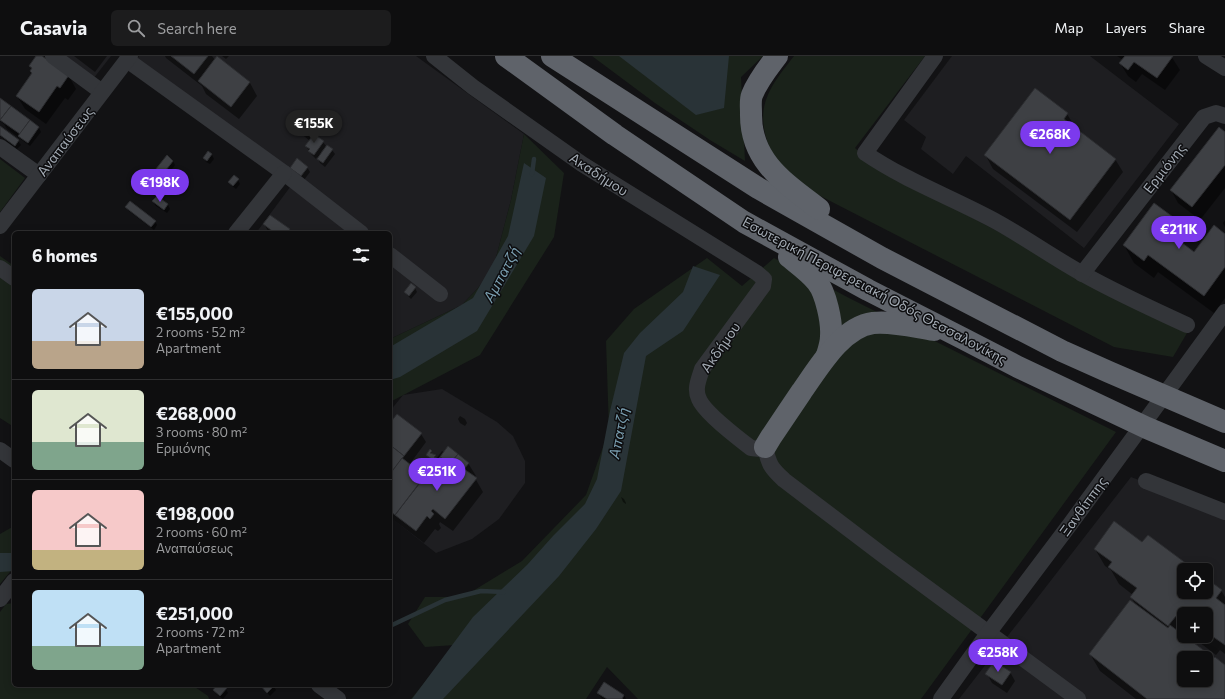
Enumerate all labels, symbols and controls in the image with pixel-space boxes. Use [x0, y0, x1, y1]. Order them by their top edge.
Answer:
search box [111, 10, 391, 46]
text: Casavia [20, 16, 87, 39]
icon: search [125, 17, 147, 39]
text: Search here [157, 19, 237, 37]
text: Map [1055, 19, 1083, 36]
text: Layers [1105, 19, 1147, 36]
text: Share [1169, 19, 1205, 36]
street label: Αναπαύσεως [33, 103, 97, 179]
pin: €155K [286, 110, 342, 144]
text: €155K [294, 115, 334, 131]
pin: €268K [1022, 121, 1078, 155]
text: €268K [1029, 126, 1071, 142]
street label: Ερμιόνης [1139, 139, 1189, 196]
street label: Ακαδήμου [567, 149, 632, 199]
pin: €198K [132, 169, 188, 203]
text: €198K [140, 174, 180, 190]
street label: Εσωτερική Περιφερειακή Οδός Θεσσαλονίκης [740, 213, 1010, 367]
pin: €211K [1151, 216, 1207, 250]
text: €211K [1160, 221, 1198, 237]
water label: Αμπατζή [478, 243, 523, 306]
icon: filters [350, 244, 372, 266]
text: 6 homes [32, 245, 97, 266]
text: €155,000 [156, 303, 233, 324]
icon: home [64, 305, 112, 353]
street label: Ακδήμου [696, 318, 744, 376]
text: 2 rooms · 52 m² [156, 324, 245, 340]
text: Apartment [156, 340, 221, 356]
text: €268,000 [156, 403, 236, 424]
water label: Απατζή [604, 405, 632, 461]
icon: home [64, 406, 112, 454]
text: 3 rooms · 80 m² [156, 424, 247, 440]
text: Ερμιόνης [156, 440, 211, 456]
pin: €251K [409, 458, 465, 492]
text: €251K [417, 463, 457, 479]
street label: Ξανθίππης [1056, 473, 1110, 539]
text: €198,000 [156, 503, 234, 524]
icon: home [64, 506, 112, 554]
text: 2 rooms · 60 m² [156, 524, 247, 540]
text: Αναπαύσεως [156, 540, 233, 556]
map controls [1177, 563, 1213, 687]
button: locate [1177, 563, 1213, 599]
text: €251,000 [156, 603, 233, 624]
icon: home [64, 606, 112, 654]
button: + [1177, 607, 1213, 643]
text: 2 rooms · 72 m² [156, 624, 245, 640]
pin: €258K [970, 639, 1026, 673]
text: Apartment [156, 640, 221, 656]
text: €258K [977, 644, 1019, 660]
button: − [1177, 651, 1213, 687]

